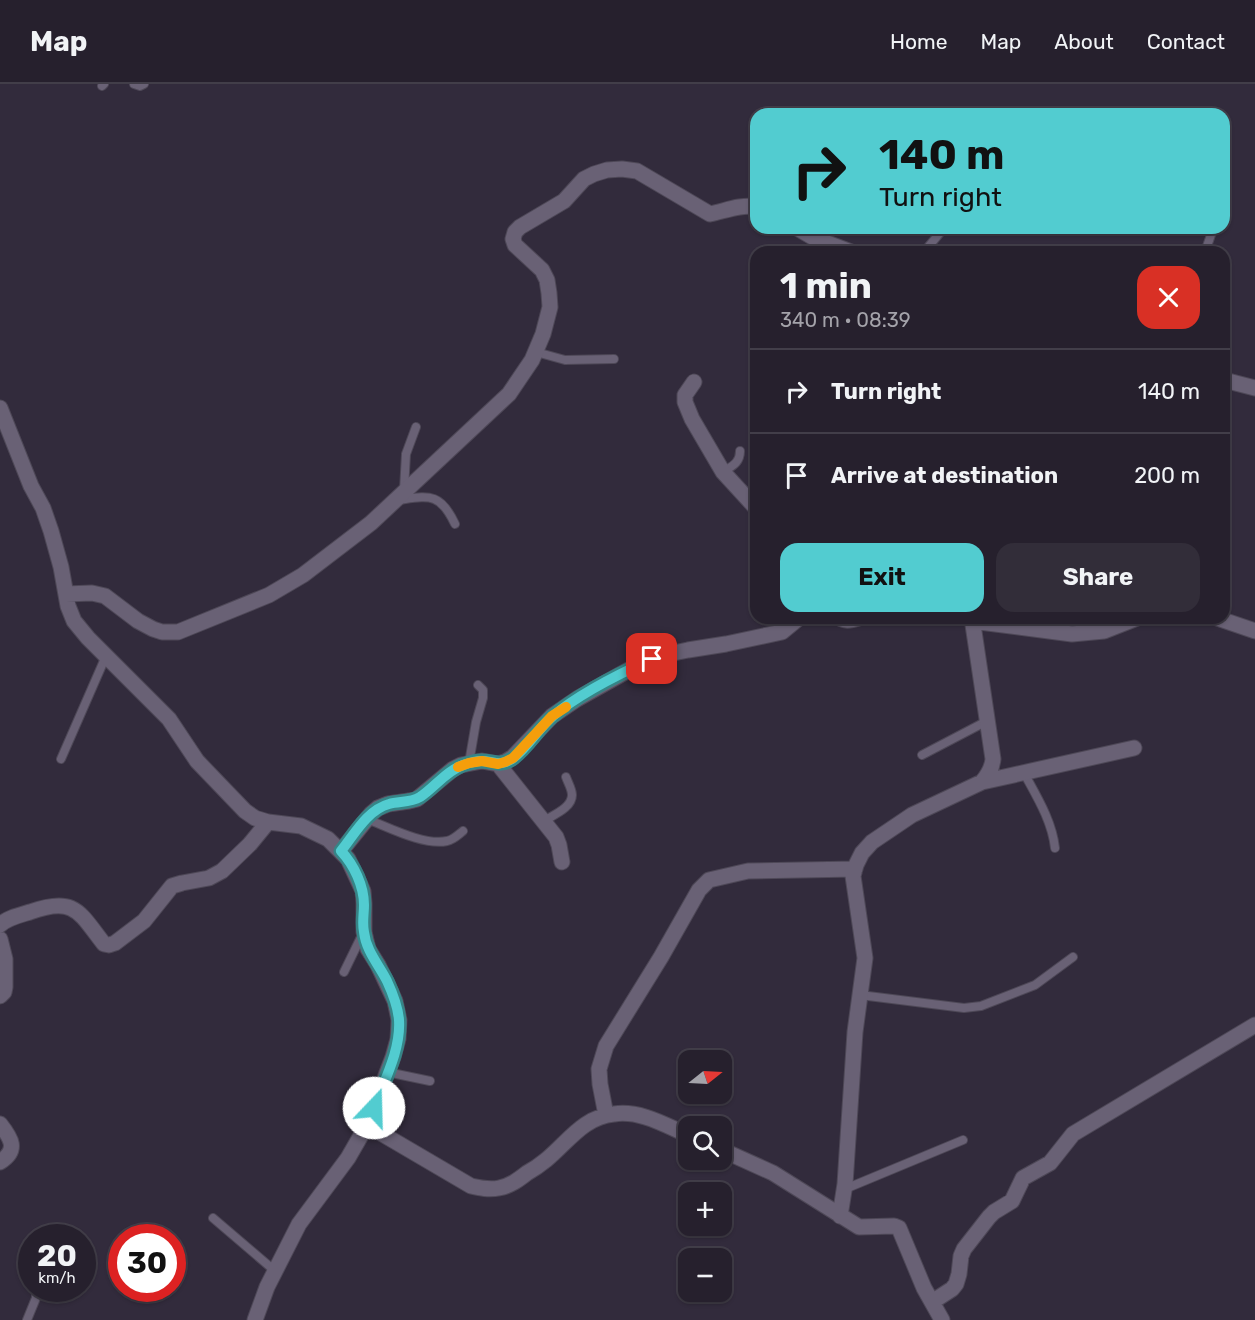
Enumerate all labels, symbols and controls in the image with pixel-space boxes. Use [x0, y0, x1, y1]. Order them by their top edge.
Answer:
text: Map [30, 25, 87, 58]
text: Home [890, 29, 947, 54]
text: Map [980, 29, 1021, 54]
text: About [1054, 29, 1114, 54]
text: Contact [1147, 29, 1225, 54]
text: 140 m [879, 130, 1005, 180]
icon: right [780, 132, 858, 210]
text: Turn right [879, 181, 1002, 213]
text: 1 min [780, 264, 872, 307]
button: close [1137, 266, 1200, 329]
text: 340 m · 08:39 [780, 308, 911, 332]
icon: right [780, 375, 813, 408]
text: Turn right [831, 378, 941, 405]
text: 140 m [1138, 378, 1200, 405]
icon: arrive [780, 459, 813, 492]
text: Arrive at destination [831, 462, 1058, 489]
text: 200 m [1134, 462, 1200, 489]
button: Exit [780, 543, 984, 612]
button: Share [996, 543, 1200, 612]
pin [626, 633, 677, 684]
icon: arrive [635, 642, 668, 675]
north arrow [678, 1050, 732, 1104]
map controls [678, 1050, 732, 1302]
position arrow [342, 1076, 406, 1140]
button: search [678, 1116, 732, 1170]
button: + [678, 1182, 732, 1236]
speed limit sign: 30 [108, 1224, 186, 1302]
text: 20 [37, 1238, 77, 1274]
button: − [678, 1248, 732, 1302]
text: km/h [38, 1269, 76, 1287]

